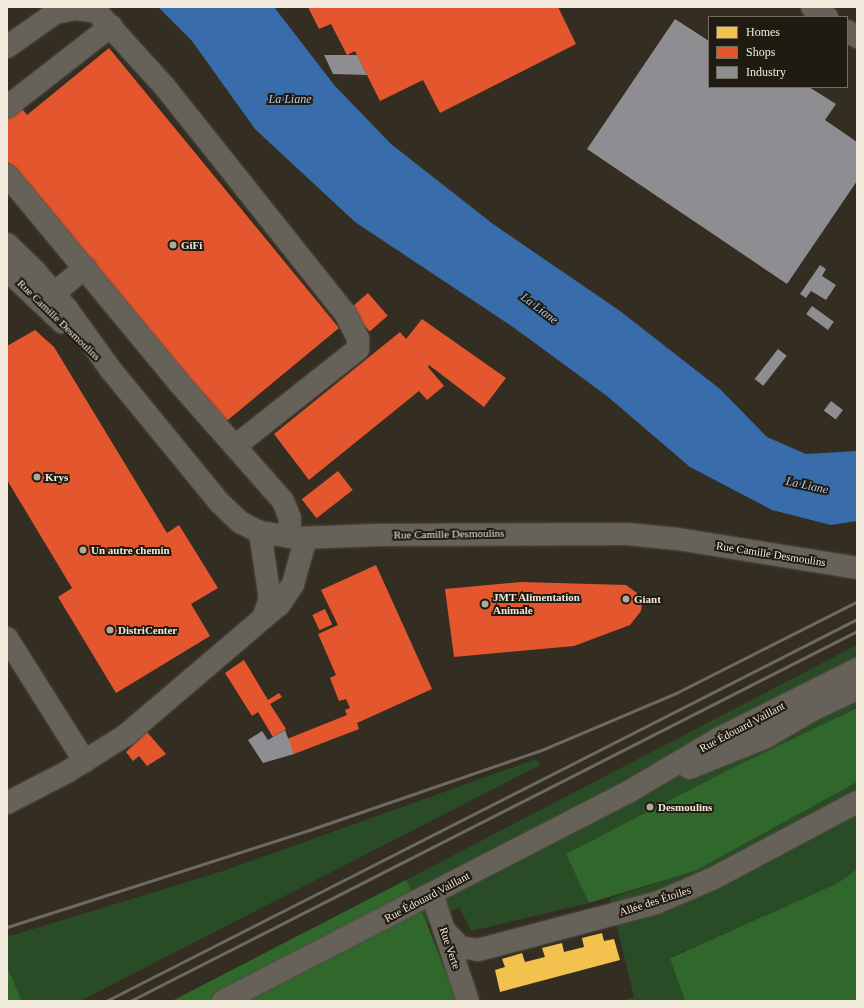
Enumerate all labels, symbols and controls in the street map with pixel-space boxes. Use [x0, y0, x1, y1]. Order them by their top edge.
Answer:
legend [708, 16, 848, 88]
text: Homes [746, 25, 780, 39]
text: Shops [746, 45, 775, 59]
text: Industry [746, 65, 786, 79]
water label: La Liane [268, 93, 312, 107]
place label: GiFi [181, 238, 202, 252]
marker: GiFi [168, 240, 178, 250]
street label: Rue Camille Desmoulins [15, 277, 103, 363]
water label: La Liane [517, 290, 561, 328]
place label: Krys [45, 470, 68, 484]
marker: Krys [32, 472, 42, 482]
water label: La Liane [784, 474, 830, 498]
street label: Rue Camille Desmoulins [394, 526, 504, 542]
street label: Rue Camille Desmoulins [715, 539, 827, 569]
place label: Un autre chemin [91, 543, 170, 557]
marker: Un autre chemin [78, 545, 88, 555]
place label: JMT Alimentation Animale [493, 591, 581, 617]
place label: Giant [634, 592, 661, 606]
marker: Giant [621, 594, 631, 604]
marker: JMT Alimentation Animale [480, 599, 490, 609]
place label: DistriCenter [118, 623, 177, 637]
marker: DistriCenter [105, 625, 115, 635]
street label: Rue Édouard Vaillant [697, 699, 787, 755]
place label: Desmoulins [658, 800, 712, 814]
marker: Desmoulins [645, 802, 655, 812]
street label: Rue Édouard Vaillant [382, 869, 472, 925]
street label: Allée des Étoiles [618, 883, 692, 919]
street label: Rue Verte [437, 925, 463, 971]

